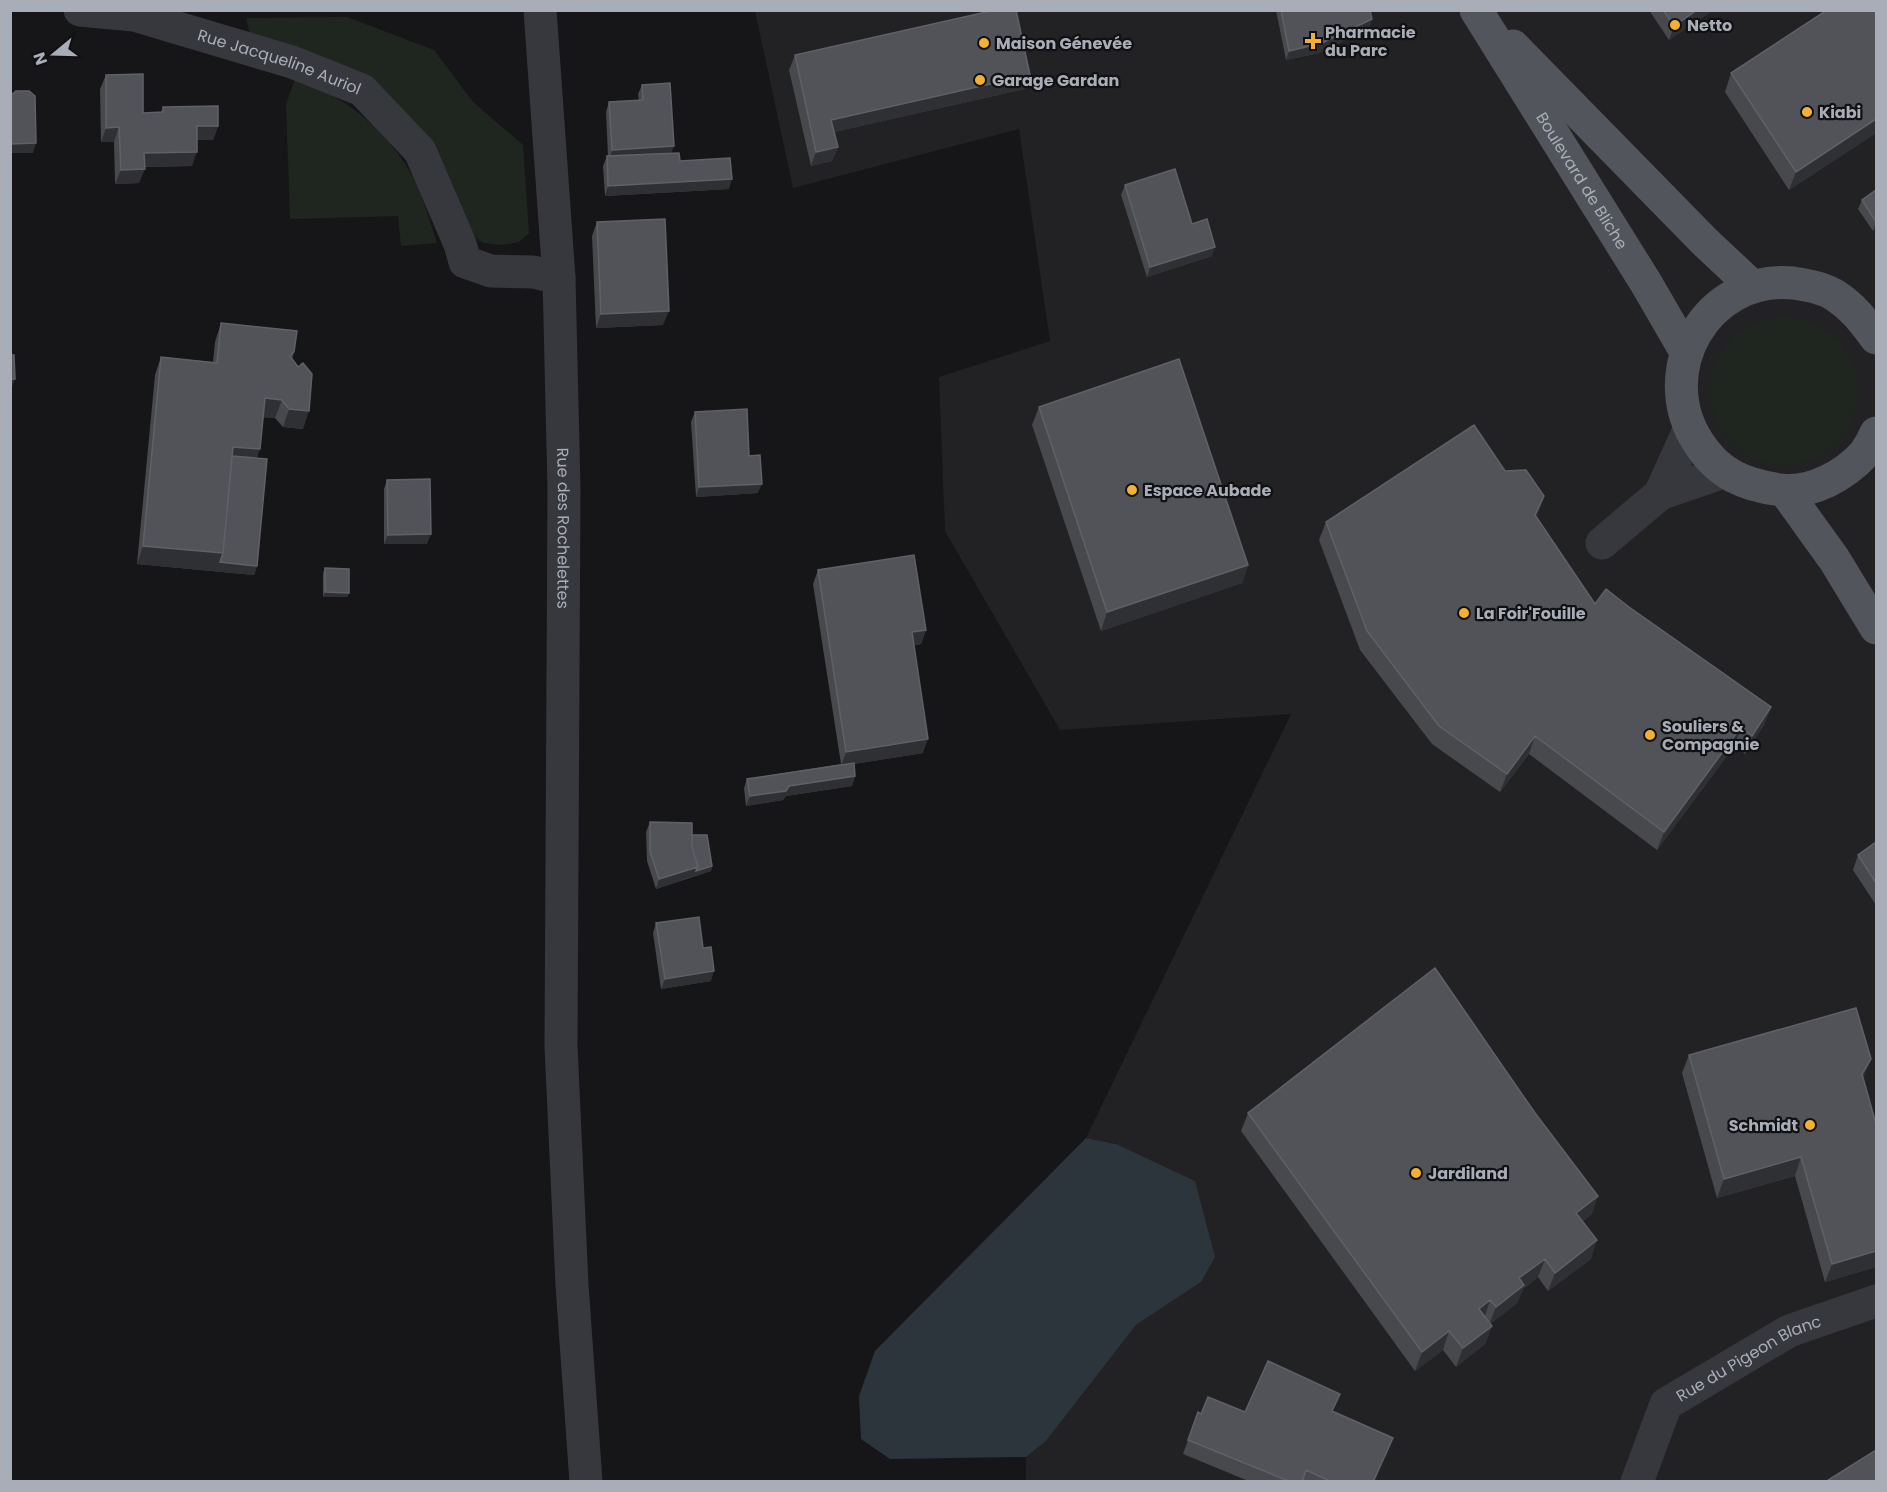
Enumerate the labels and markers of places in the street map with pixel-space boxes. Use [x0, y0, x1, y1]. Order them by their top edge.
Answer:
place label: Netto [1687, 14, 1732, 37]
marker: Netto [1668, 18, 1682, 32]
place label: Pharmacie du Parc [1325, 21, 1416, 62]
place label: Maison Génevée [996, 32, 1132, 55]
marker: Pharmacie du Parc [1306, 34, 1320, 48]
marker: Maison Génevée [977, 36, 991, 50]
place label: Garage Gardan [992, 69, 1119, 92]
marker: Garage Gardan [973, 73, 987, 87]
place label: Kiabi [1819, 101, 1861, 124]
marker: Kiabi [1800, 105, 1814, 119]
place label: Espace Aubade [1144, 479, 1271, 502]
marker: Espace Aubade [1125, 483, 1139, 497]
place label: La Foir'Fouille [1476, 602, 1586, 625]
marker: La Foir'Fouille [1457, 606, 1471, 620]
place label: Souliers & Compagnie [1662, 715, 1759, 756]
marker: Souliers & Compagnie [1643, 728, 1657, 742]
place label: Schmidt [1729, 1114, 1798, 1137]
marker: Schmidt [1803, 1118, 1817, 1132]
place label: Jardiland [1428, 1162, 1508, 1185]
marker: Jardiland [1409, 1166, 1423, 1180]

